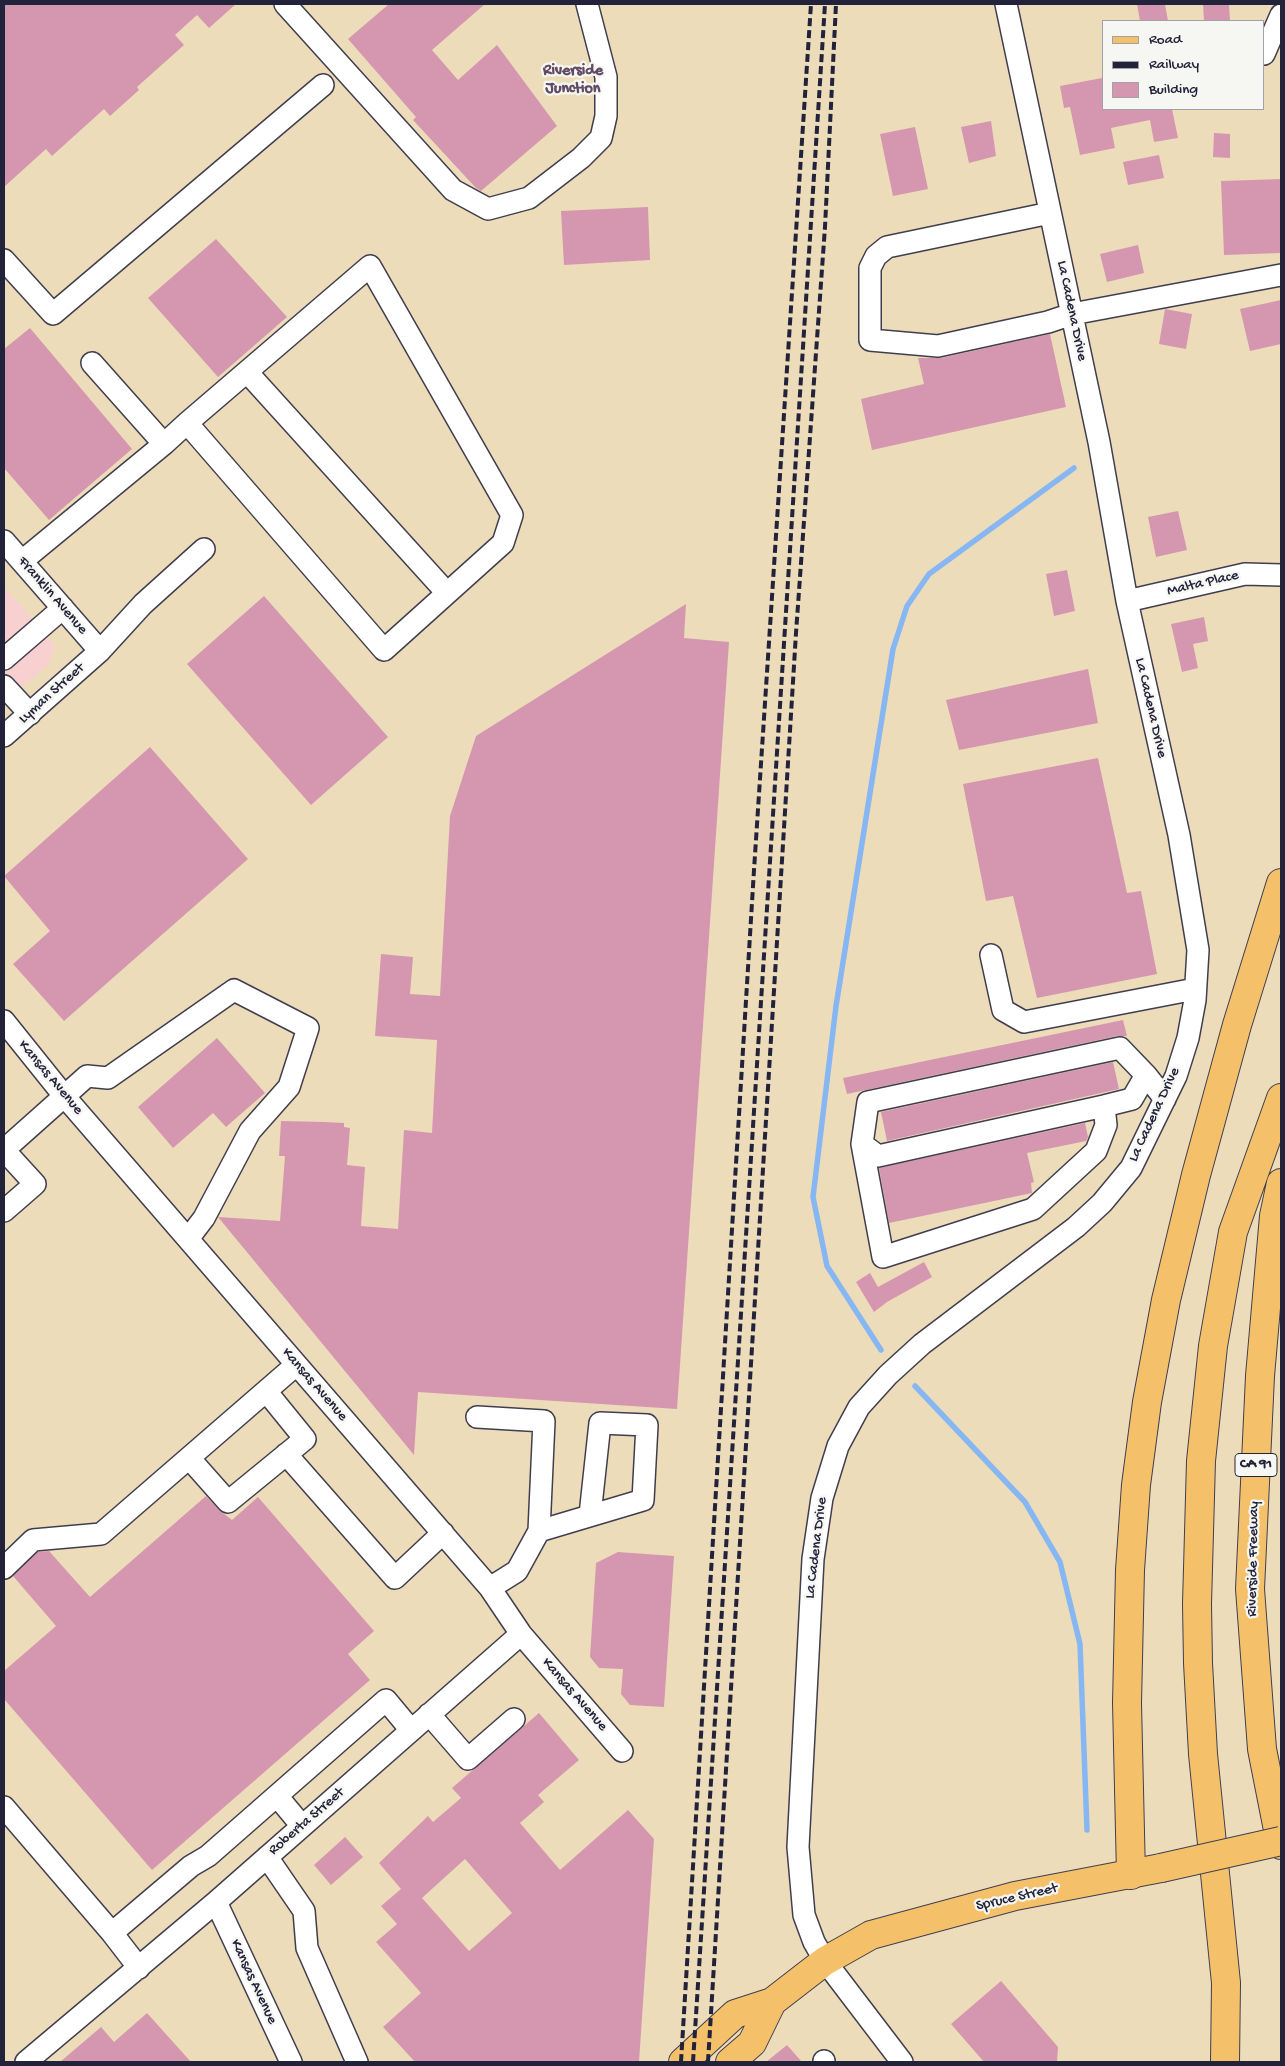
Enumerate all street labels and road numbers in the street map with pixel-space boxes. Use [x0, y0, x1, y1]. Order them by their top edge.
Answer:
street label: La Cadena Drive [1052, 259, 1090, 363]
street label: Franklin Avenue [13, 553, 91, 639]
street label: Malta Place [1166, 567, 1240, 601]
street label: La Cadena Drive [1130, 656, 1170, 760]
street label: Lyman Street [15, 660, 89, 728]
street label: Kansas Avenue [14, 1037, 86, 1119]
street label: La Cadena Drive [1125, 1065, 1185, 1165]
street label: Kansas Avenue [277, 1344, 351, 1426]
road number: CA 91 [1235, 1454, 1277, 1476]
street label: La Cadena Drive [802, 1496, 832, 1600]
street label: Riverside Freeway [1244, 1501, 1264, 1617]
street label: Kansas Avenue [537, 1654, 611, 1736]
street label: Roberta Street [265, 1784, 349, 1860]
street label: Spruce Street [975, 1880, 1059, 1916]
street label: Kansas Avenue [225, 1937, 281, 2027]

